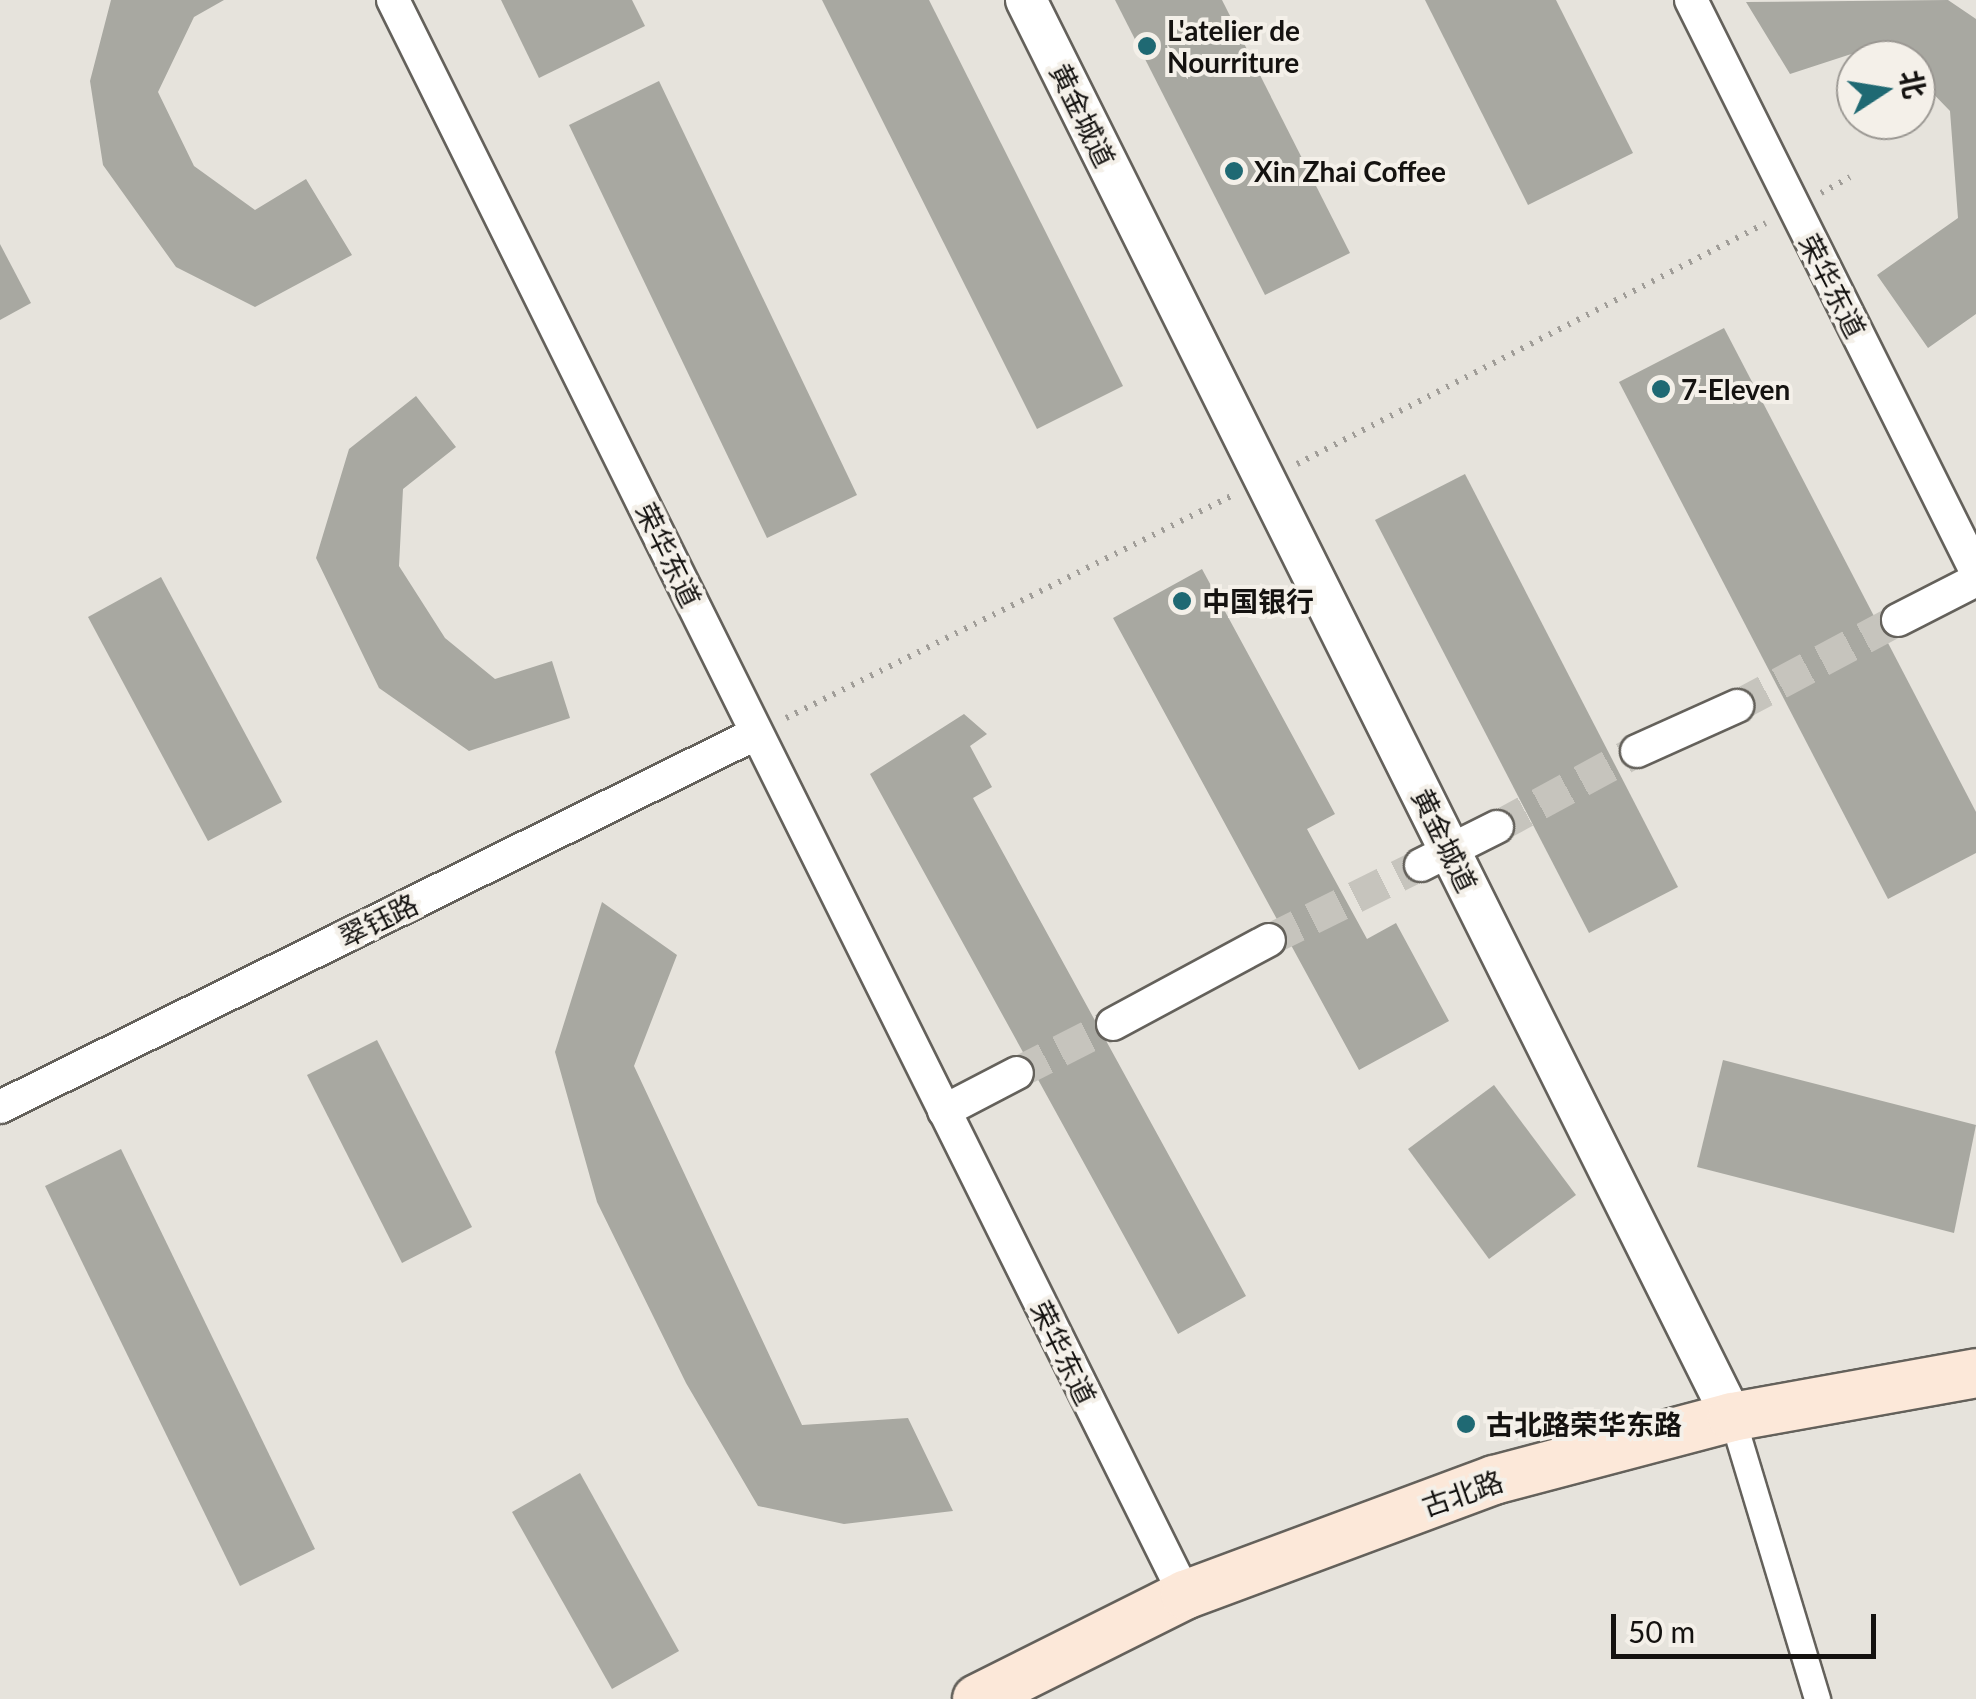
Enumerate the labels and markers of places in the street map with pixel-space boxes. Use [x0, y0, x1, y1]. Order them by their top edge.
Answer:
place label: L'atelier de Nourriture [1167, 13, 1301, 79]
marker: L'atelier de Nourriture [1136, 35, 1158, 57]
place label: Xin Zhai Coffee [1254, 154, 1446, 188]
marker: Xin Zhai Coffee [1223, 160, 1245, 182]
place label: 7-Eleven [1681, 372, 1790, 406]
marker: 7-Eleven [1650, 378, 1672, 400]
place label: 中国银行 [1202, 584, 1314, 618]
marker: 中国银行 [1171, 590, 1193, 612]
place label: 古北路荣华东路 [1486, 1407, 1682, 1441]
marker: 古北路荣华东路 [1455, 1413, 1477, 1435]

